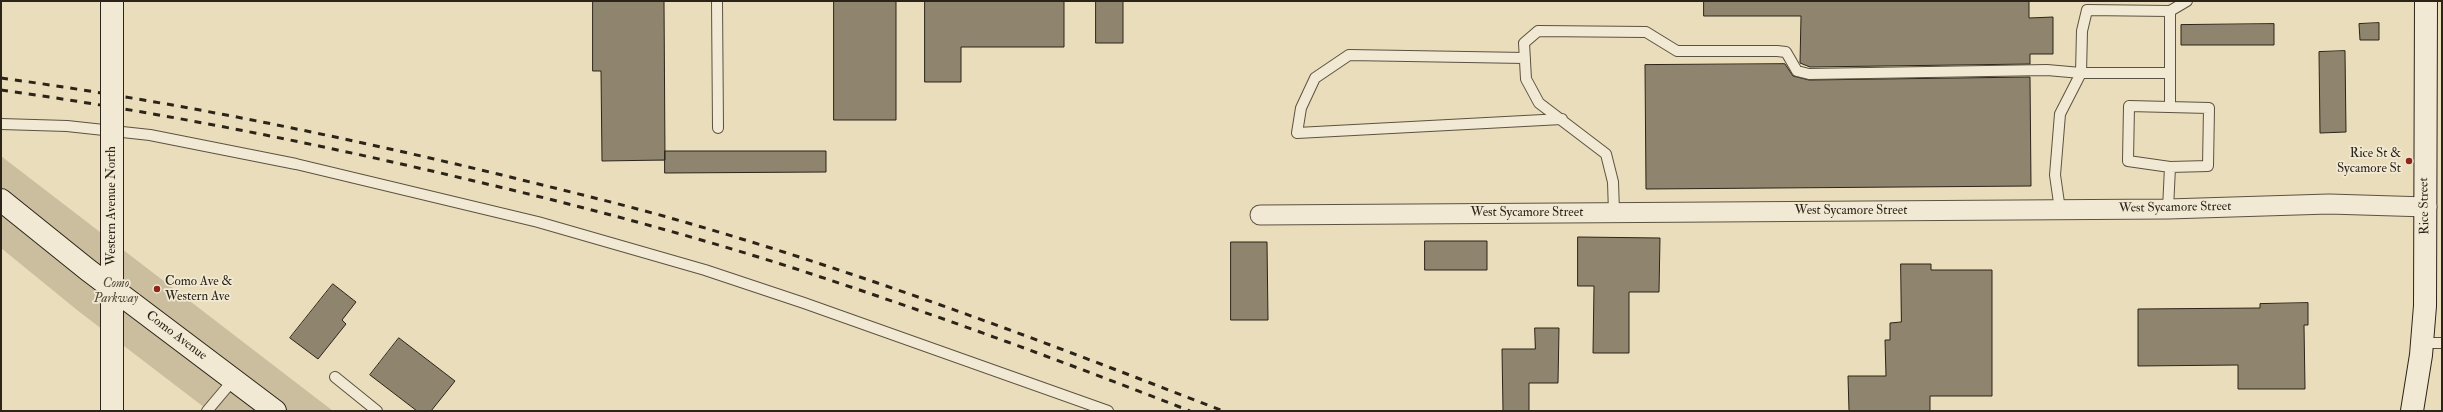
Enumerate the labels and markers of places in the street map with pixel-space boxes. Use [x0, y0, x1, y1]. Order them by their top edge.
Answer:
place label: Rice St & Sycamore St [2337, 146, 2401, 177]
marker: Rice St & Sycamore St [2404, 156, 2414, 166]
place label: Como Ave & Western Ave [165, 274, 232, 305]
marker: Como Ave & Western Ave [152, 284, 162, 294]

